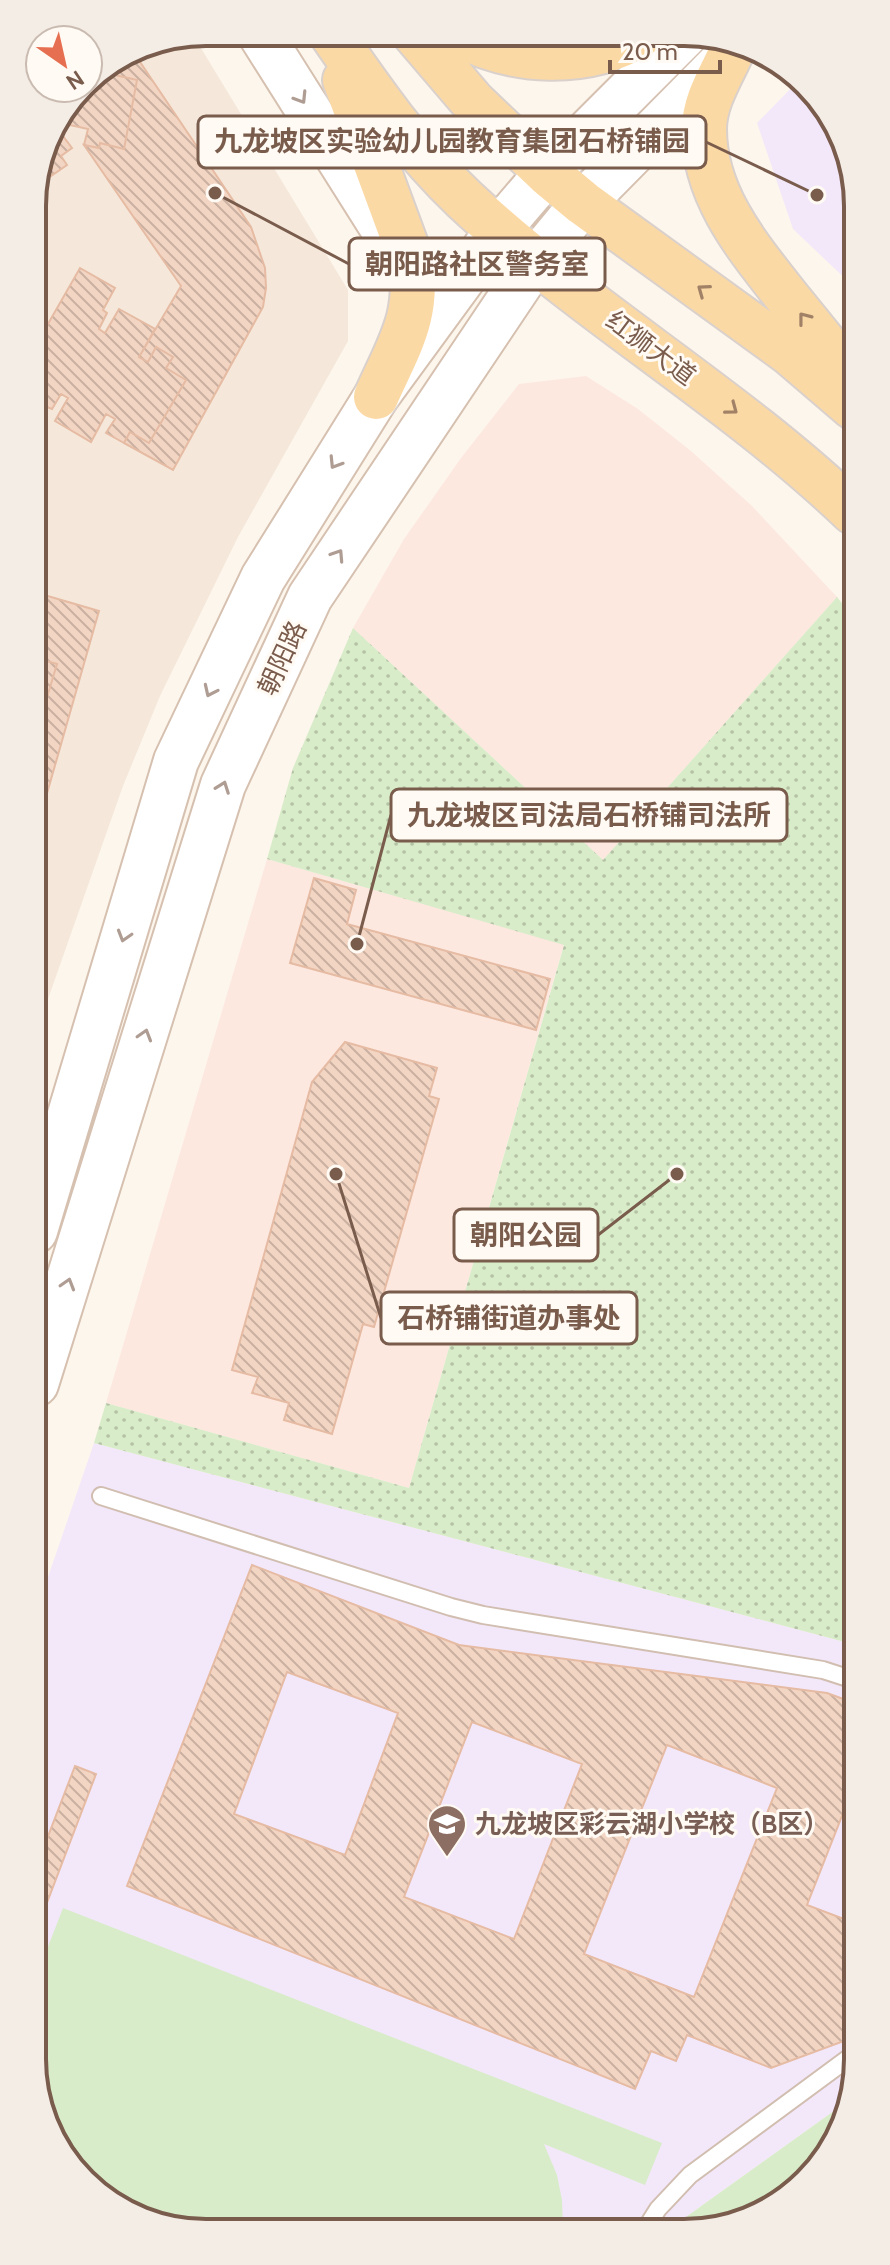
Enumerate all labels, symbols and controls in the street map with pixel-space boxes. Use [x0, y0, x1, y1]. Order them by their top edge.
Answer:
north arrow [24, 24, 104, 104]
scale bar [610, 24, 720, 74]
text: 20 m [622, 37, 678, 66]
text: N [61, 65, 89, 96]
one-way arrow [291, 89, 306, 104]
callout: 九龙坡区实验幼儿园教育集团石桥铺园 [198, 116, 706, 168]
text: 九龙坡区实验幼儿园教育集团石桥铺园 [214, 124, 690, 158]
callout: 朝阳路社区警务室 [349, 238, 605, 290]
text: 朝阳路社区警务室 [365, 247, 589, 281]
one-way arrow [698, 285, 712, 300]
street label: 红狮大道 [600, 304, 702, 392]
one-way arrow [800, 312, 814, 327]
one-way arrow [723, 400, 738, 414]
one-way arrow [329, 454, 344, 469]
one-way arrow [329, 549, 344, 563]
street label: 朝阳路 [251, 616, 313, 700]
one-way arrow [204, 682, 220, 697]
one-way arrow [213, 781, 230, 795]
callout: 九龙坡区司法局石桥铺司法所 [391, 789, 787, 841]
text: 九龙坡区司法局石桥铺司法所 [407, 798, 771, 832]
one-way arrow [117, 928, 133, 942]
one-way arrow [136, 1029, 152, 1043]
callout: 朝阳公园 [454, 1209, 598, 1261]
text: 朝阳公园 [470, 1218, 582, 1252]
one-way arrow [59, 1277, 75, 1291]
callout: 石桥铺街道办事处 [381, 1292, 637, 1344]
text: 石桥铺街道办事处 [397, 1301, 621, 1335]
school or university icon: 九龙坡区彩云湖小学校（B区） [426, 1803, 468, 1858]
place label: 九龙坡区彩云湖小学校（B区） [475, 1808, 829, 1840]

